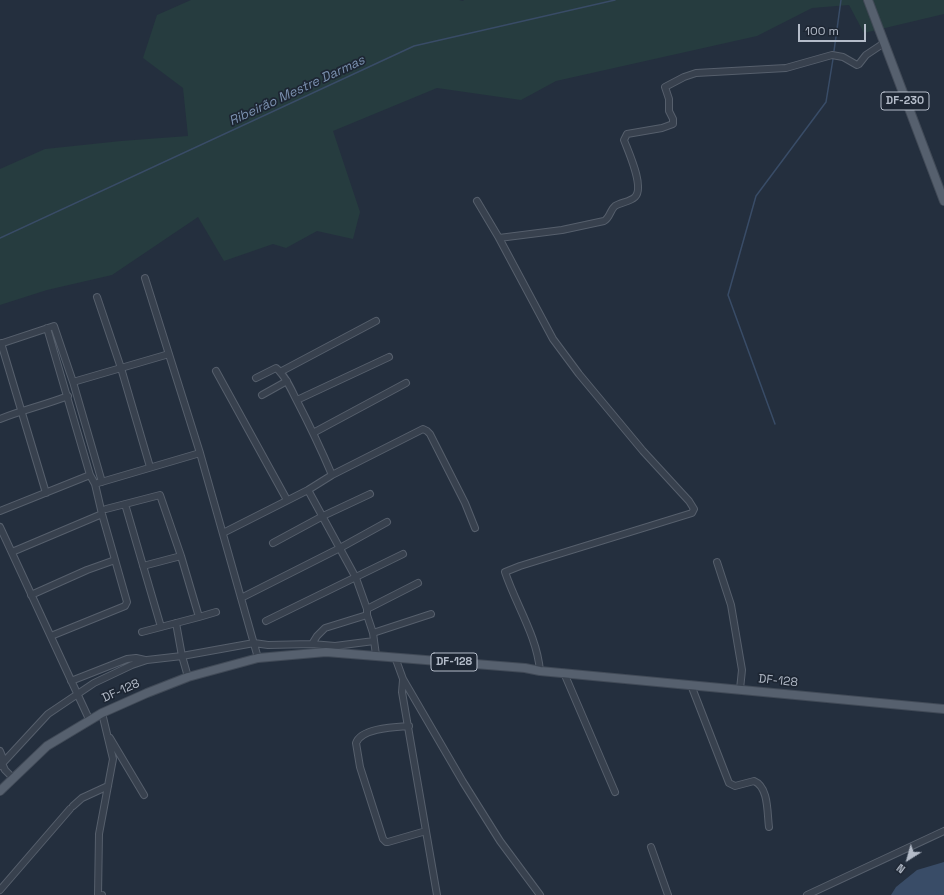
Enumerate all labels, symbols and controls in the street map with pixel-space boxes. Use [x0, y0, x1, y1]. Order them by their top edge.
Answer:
scale bar [800, 16, 868, 42]
text: 100 m [805, 23, 839, 39]
water label: Ribeirão Mestre Darmas [227, 53, 367, 129]
road number: DF-230 [881, 92, 929, 110]
road number: DF-128 [431, 653, 477, 671]
street label: DF-128 [758, 672, 798, 690]
street label: DF-128 [100, 676, 142, 706]
north arrow [888, 839, 928, 879]
text: N [894, 861, 908, 876]

